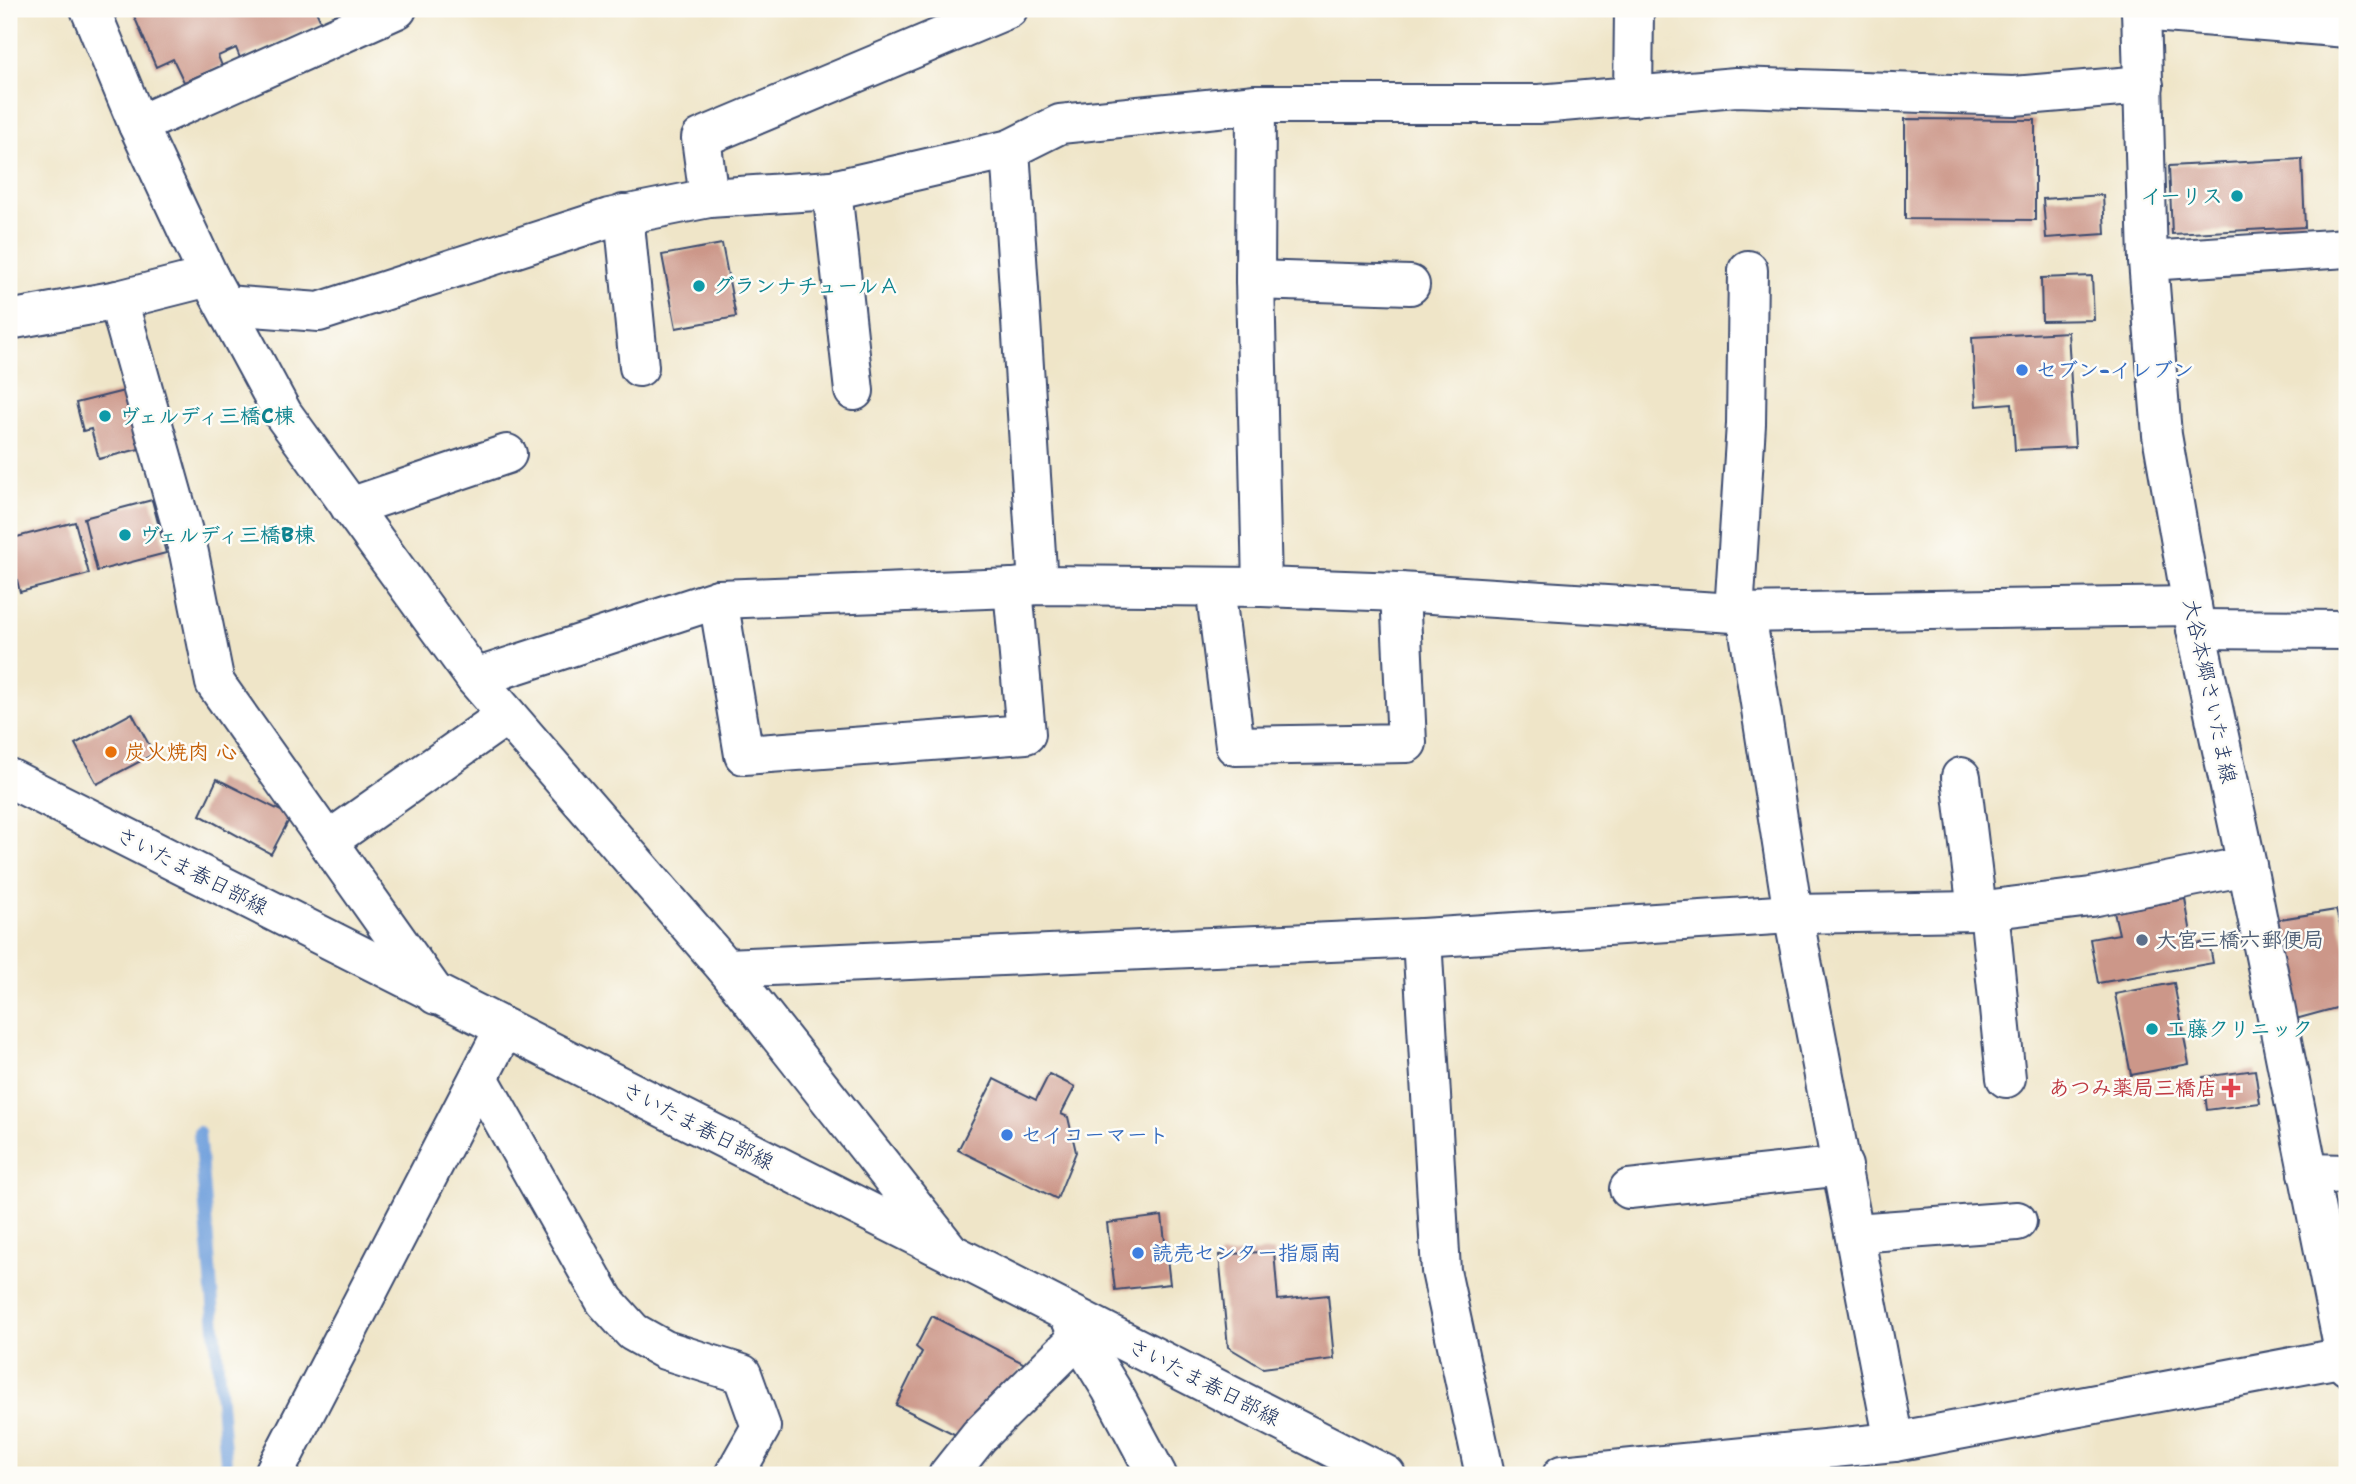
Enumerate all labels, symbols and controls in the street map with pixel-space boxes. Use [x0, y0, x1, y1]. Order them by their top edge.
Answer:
place label: イーリス [2141, 182, 2223, 210]
marker: イーリス [2229, 188, 2245, 204]
place label: グランナチュールＡ [713, 272, 899, 300]
marker: グランナチュールＡ [691, 278, 707, 294]
place label: セブン-イレブン [2036, 356, 2194, 384]
marker: セブン-イレブン [2014, 362, 2030, 378]
place label: ヴェルディ三橋C棟 [119, 402, 295, 430]
marker: ヴェルディ三橋C棟 [97, 408, 113, 424]
place label: ヴェルディ三橋B棟 [139, 521, 315, 549]
marker: ヴェルディ三橋B棟 [117, 527, 133, 543]
street label: 大谷本郷さいたま線 [2177, 596, 2243, 786]
place label: 炭火焼肉 心 [125, 738, 237, 766]
marker: 炭火焼肉 心 [103, 744, 119, 760]
street label: さいたま春日部線 [111, 821, 273, 921]
place label: 大宮三橋六郵便局 [2156, 926, 2324, 954]
marker: 大宮三橋六郵便局 [2134, 932, 2150, 948]
place label: 工藤クリニック [2166, 1015, 2313, 1043]
marker: 工藤クリニック [2144, 1021, 2160, 1037]
place label: あつみ薬局三橋店 [2049, 1074, 2217, 1102]
street label: さいたま春日部線 [617, 1076, 779, 1176]
marker: あつみ薬局三橋店 [2223, 1080, 2239, 1096]
place label: セイコーマート [1021, 1121, 1169, 1149]
marker: セイコーマート [999, 1127, 1015, 1143]
place label: 読売センター指扇南 [1152, 1239, 1341, 1267]
marker: 読売センター指扇南 [1130, 1245, 1146, 1261]
street label: さいたま春日部線 [1123, 1332, 1285, 1432]

